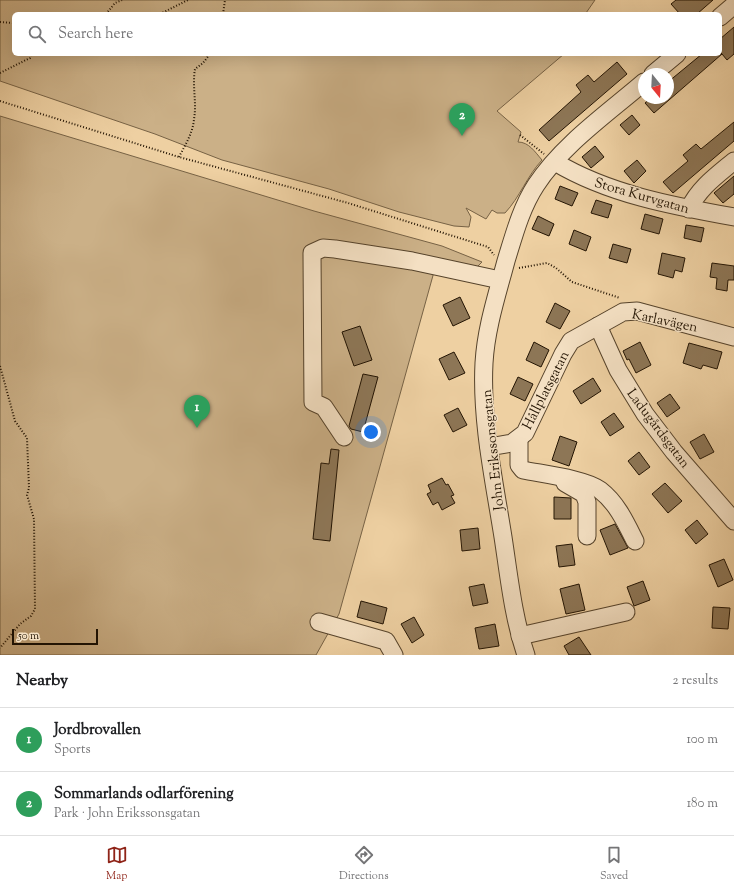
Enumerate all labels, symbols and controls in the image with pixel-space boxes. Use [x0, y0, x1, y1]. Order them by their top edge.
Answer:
search box [12, 12, 722, 56]
icon: search [26, 23, 48, 45]
text: Search here [58, 24, 133, 45]
north arrow [638, 68, 674, 104]
pin: 2 [449, 103, 475, 136]
street label: Stora Kurvgatan [592, 174, 691, 220]
street label: Karlavägen [630, 305, 699, 339]
street label: Hållplatsgatan [518, 348, 575, 434]
street label: Ladugårdsgatan [621, 385, 694, 473]
street label: John Erikssonsgatan [478, 388, 510, 512]
pin: 1 [184, 395, 210, 428]
your location [361, 422, 381, 442]
scale bar [12, 627, 98, 646]
text: 50 m [18, 628, 39, 644]
text: Nearby [16, 669, 68, 693]
text: 2 results [673, 672, 718, 690]
text: Jordbrovallen [54, 720, 141, 741]
text: 1 [27, 731, 31, 749]
text: 100 m [686, 731, 718, 749]
text: Sports [54, 741, 91, 759]
text: Sommarlands odlarförening [54, 784, 234, 805]
text: 2 [26, 795, 32, 813]
text: 180 m [687, 795, 718, 813]
text: Park · John Erikssonsgatan [54, 805, 201, 823]
tab: Map [106, 844, 128, 884]
tab: Directions [339, 844, 389, 884]
tab: Saved [600, 844, 628, 884]

